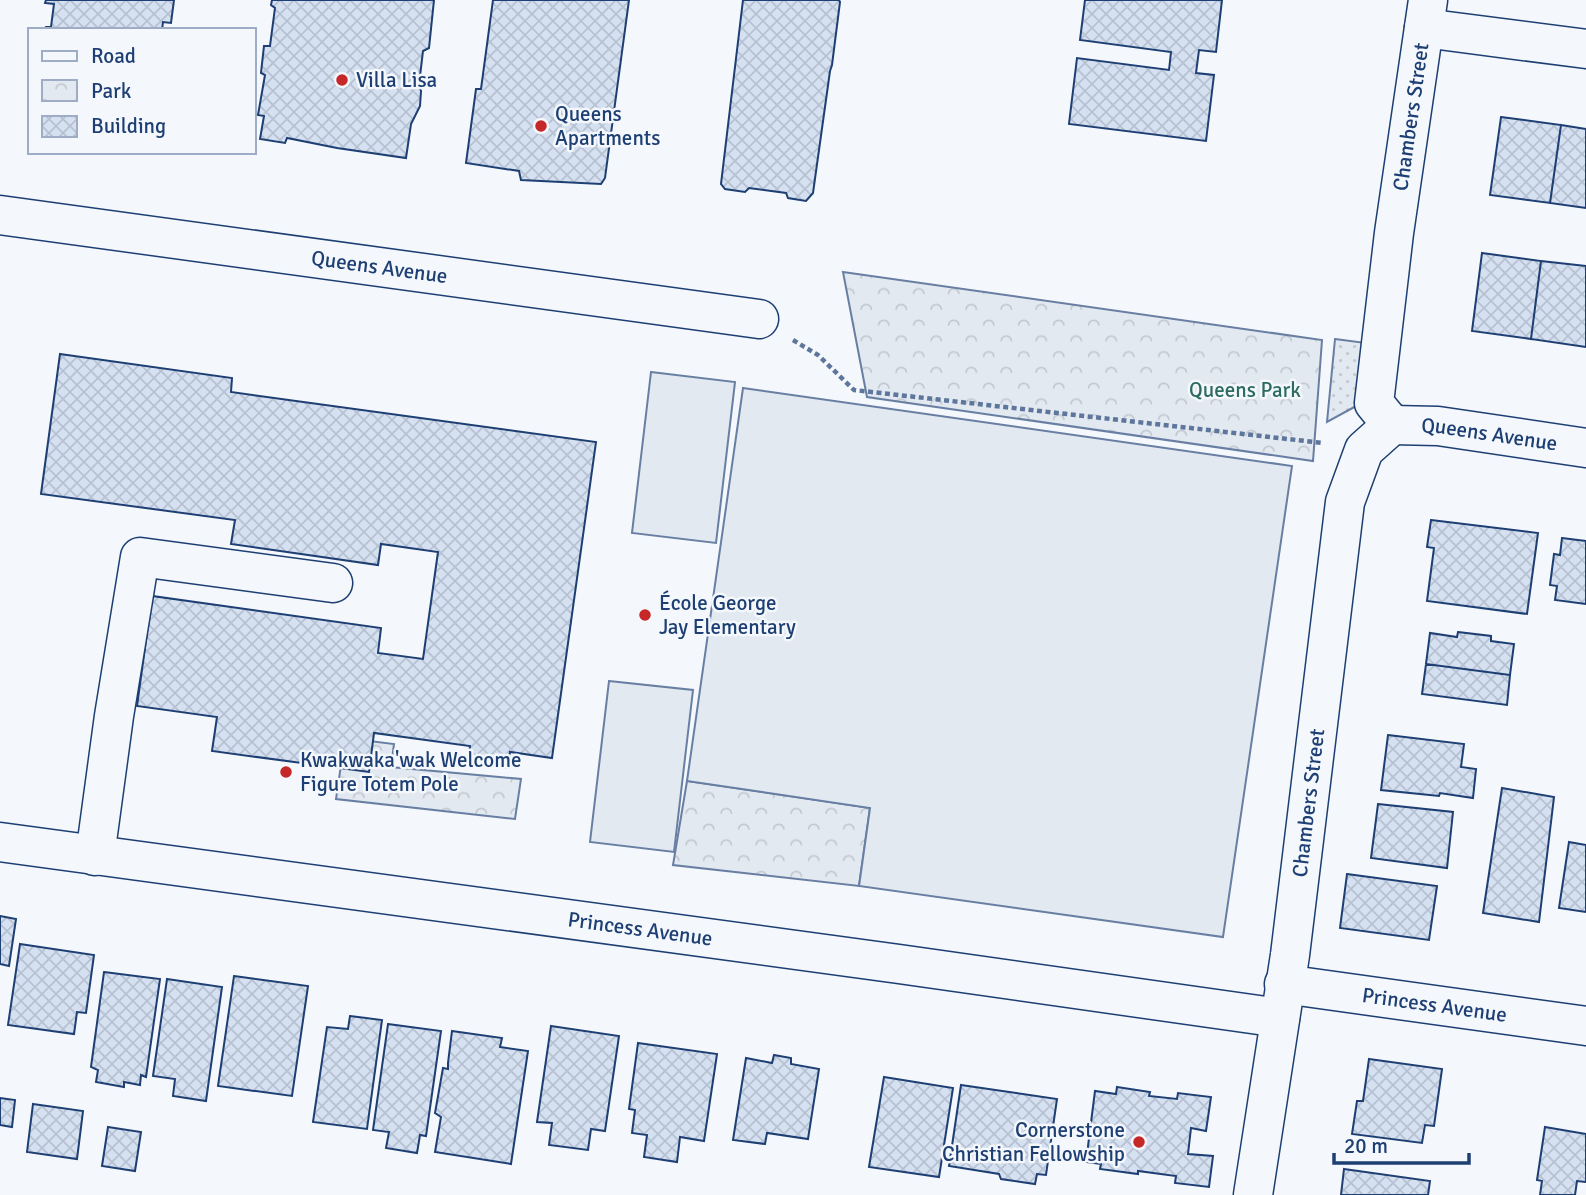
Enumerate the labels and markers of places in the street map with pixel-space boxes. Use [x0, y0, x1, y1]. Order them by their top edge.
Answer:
place label: Villa Lisa [356, 67, 437, 93]
marker: Villa Lisa [334, 72, 350, 88]
place label: Queens Apartments [555, 101, 660, 151]
marker: Queens Apartments [533, 118, 549, 134]
place label: École George Jay Elementary [659, 590, 796, 640]
marker: École George Jay Elementary [637, 607, 653, 623]
place label: Kwakwaka'wak Welcome Figure Totem Pole [300, 747, 522, 797]
marker: Kwakwaka'wak Welcome Figure Totem Pole [278, 764, 294, 780]
place label: Cornerstone Christian Fellowship [942, 1117, 1125, 1167]
marker: Cornerstone Christian Fellowship [1131, 1134, 1147, 1150]

